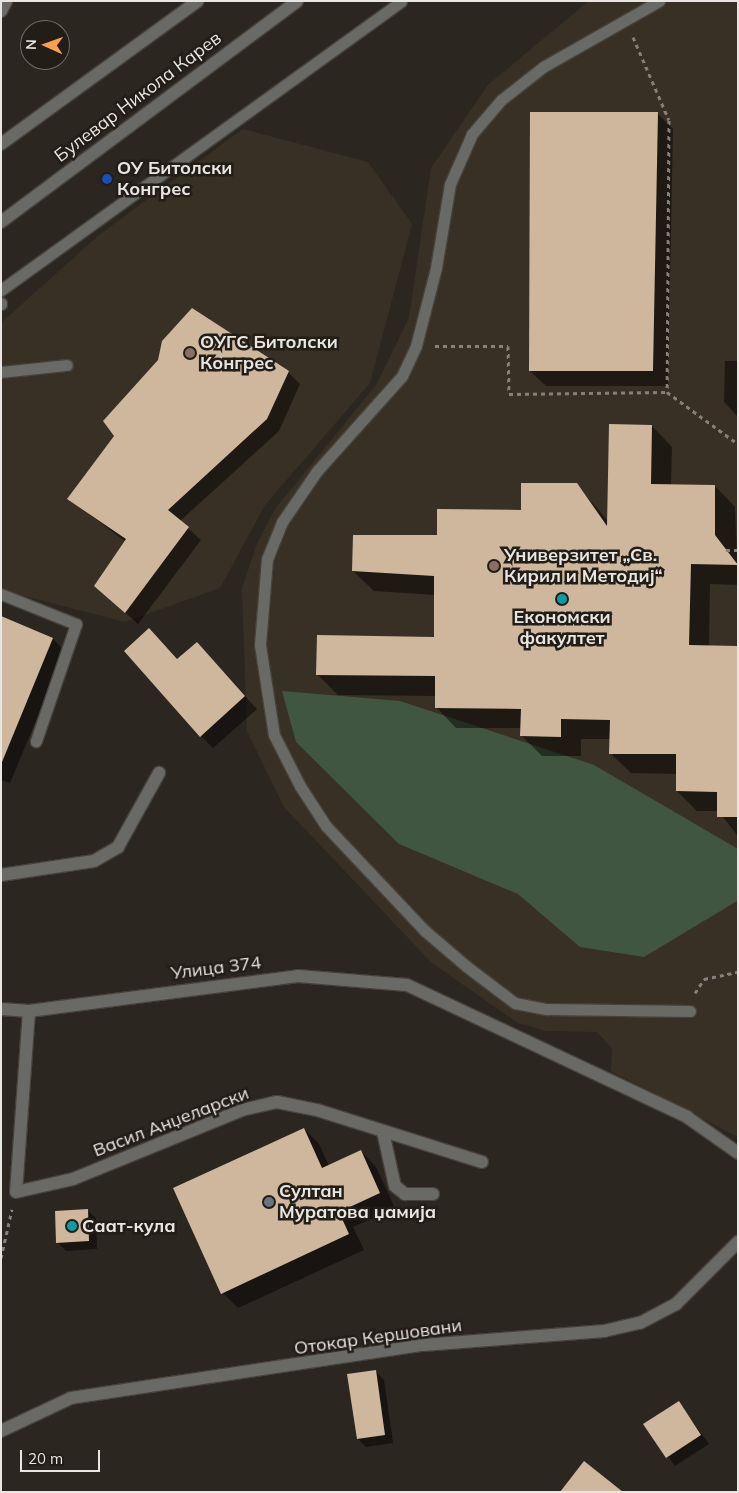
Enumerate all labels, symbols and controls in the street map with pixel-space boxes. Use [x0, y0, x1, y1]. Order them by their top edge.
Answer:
north arrow [20, 20, 70, 70]
street label: Булевар Никола Карев [50, 27, 226, 167]
text: N [22, 39, 40, 50]
place label: ОУ Битолски Конгрес [117, 158, 232, 200]
marker: ОУ Битолски Конгрес [101, 173, 113, 185]
place label: ОУГС Битолски Конгрес [200, 332, 338, 374]
marker: ОУГС Битолски Конгрес [184, 347, 196, 359]
place label: Универзитет „Св. Кирил и Методиј“ [504, 545, 663, 588]
marker: Универзитет „Св. Кирил и Методиј“ [488, 560, 500, 572]
marker: Економски факултет [556, 593, 568, 605]
place label: Економски факултет [513, 607, 611, 650]
street label: Улица 374 [170, 952, 262, 984]
street label: Васил Анџеларски [90, 1082, 252, 1162]
place label: Султан Муратова џамија [279, 1181, 436, 1224]
marker: Султан Муратова џамија [263, 1196, 275, 1208]
place label: Саат-кула [82, 1215, 176, 1237]
marker: Саат-кула [66, 1220, 78, 1232]
street label: Отокар Кершовани [293, 1315, 463, 1359]
scale bar [22, 1440, 102, 1472]
text: 20 m [28, 1449, 63, 1468]

